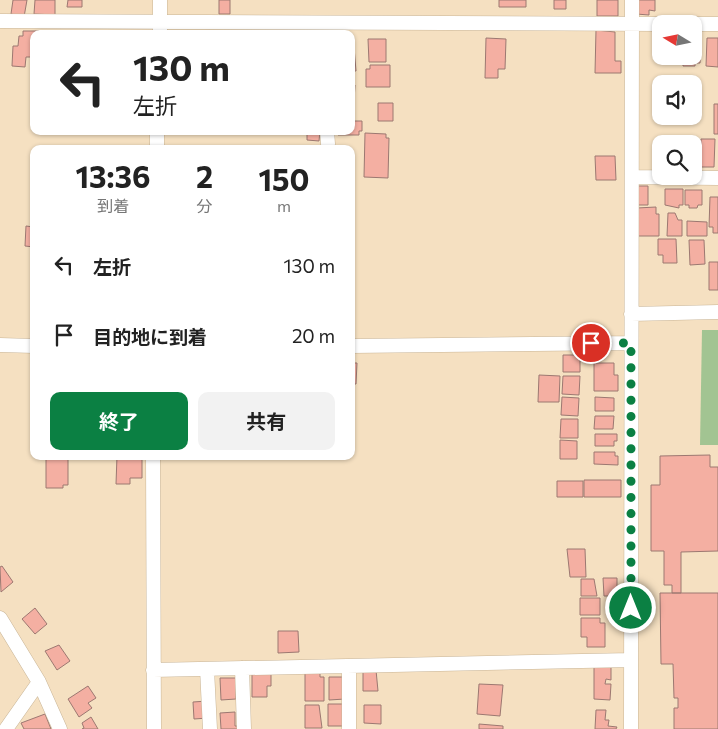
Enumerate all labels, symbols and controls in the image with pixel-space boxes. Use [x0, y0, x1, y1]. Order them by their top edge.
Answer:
north arrow [652, 15, 702, 65]
map controls [652, 15, 702, 185]
text: 130 m [133, 45, 230, 88]
icon: left [50, 50, 115, 115]
button: sound [652, 75, 702, 125]
text: 左折 [133, 92, 177, 119]
button: search [652, 135, 702, 185]
text: 13:36 [75, 157, 150, 194]
text: 2 [196, 157, 213, 194]
text: 150 [258, 160, 309, 197]
text: 到着 [97, 196, 129, 215]
text: 分 [196, 196, 212, 215]
text: m [277, 196, 291, 215]
icon: left [50, 251, 78, 279]
text: 130 m [283, 254, 335, 277]
text: 左折 [93, 255, 131, 278]
icon: arrive [50, 321, 78, 349]
pin [570, 322, 612, 364]
text: 20 m [292, 324, 335, 347]
text: 目的地に到着 [93, 325, 207, 348]
icon: arrive [577, 329, 605, 357]
button: 終了 [50, 392, 188, 450]
button: 共有 [198, 392, 335, 450]
position arrow [604, 581, 656, 633]

